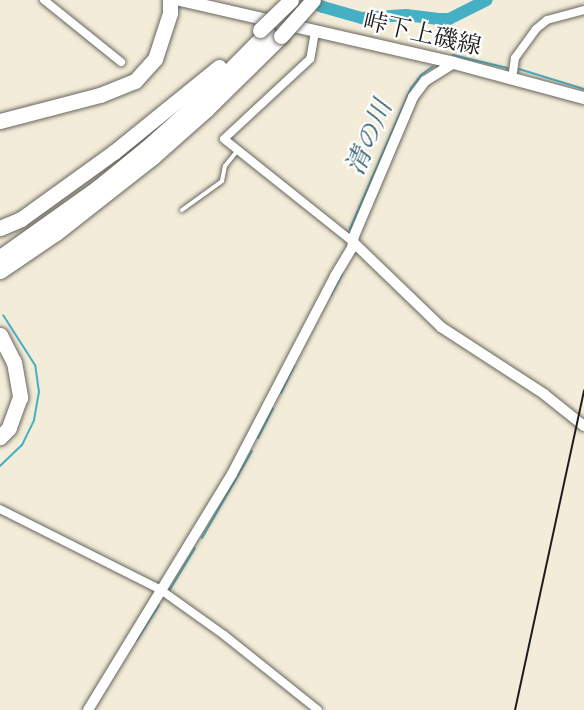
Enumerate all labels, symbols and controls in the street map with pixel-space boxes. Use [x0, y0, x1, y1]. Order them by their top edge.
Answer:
street label: 峠下上磯線 [360, 7, 484, 63]
water label: 清の川 [340, 96, 400, 180]

